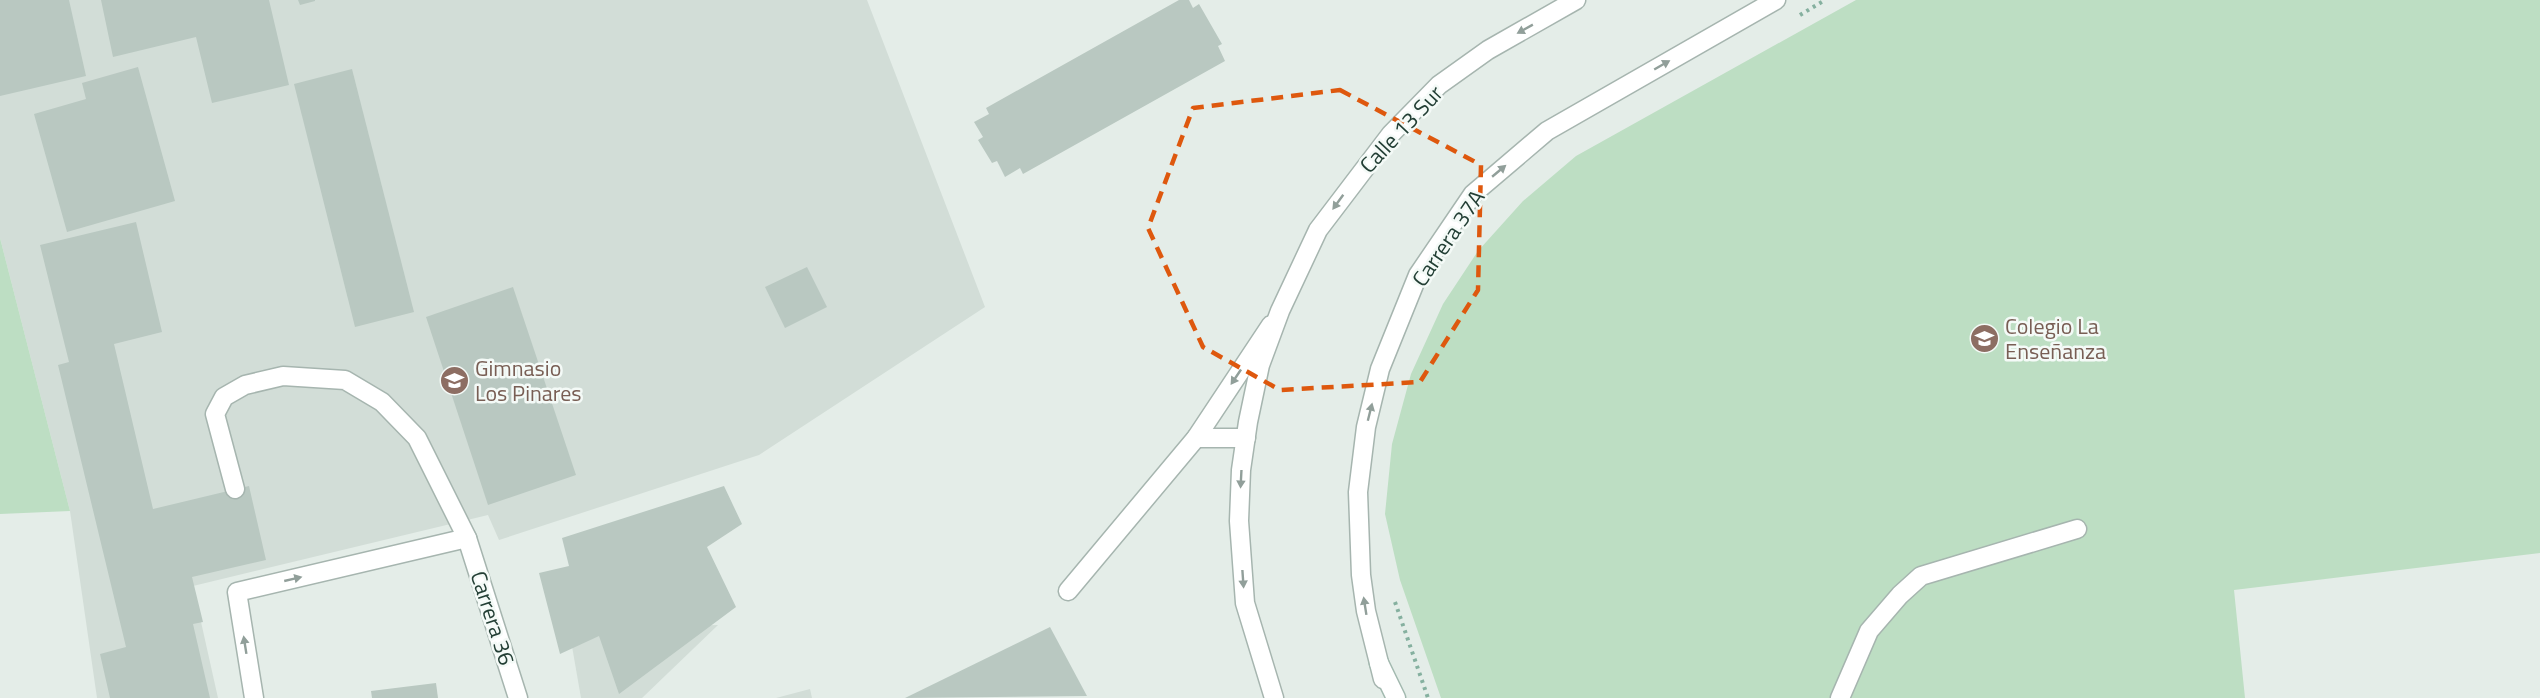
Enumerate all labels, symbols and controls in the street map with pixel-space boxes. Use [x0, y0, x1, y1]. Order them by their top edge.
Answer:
one-way arrow [1517, 23, 1533, 34]
one-way arrow [1654, 60, 1671, 70]
street label: Calle 13 Sur [1351, 77, 1451, 181]
one-way arrow [1491, 165, 1506, 178]
street label: Carrera 37A [1403, 183, 1493, 293]
one-way arrow [1332, 194, 1344, 210]
place label: Colegio La Enseñanza [2005, 309, 2106, 368]
school or university icon: Colegio La Enseñanza [1968, 323, 2000, 355]
place label: Gimnasio Los Pinares [475, 351, 582, 410]
school or university icon: Gimnasio Los Pinares [438, 365, 470, 397]
one-way arrow [1231, 369, 1242, 385]
one-way arrow [1365, 403, 1375, 422]
one-way arrow [1236, 470, 1245, 489]
street label: Carrera 36 [462, 567, 524, 669]
one-way arrow [1238, 569, 1248, 588]
one-way arrow [284, 574, 303, 583]
one-way arrow [1361, 596, 1370, 615]
one-way arrow [240, 636, 249, 655]

